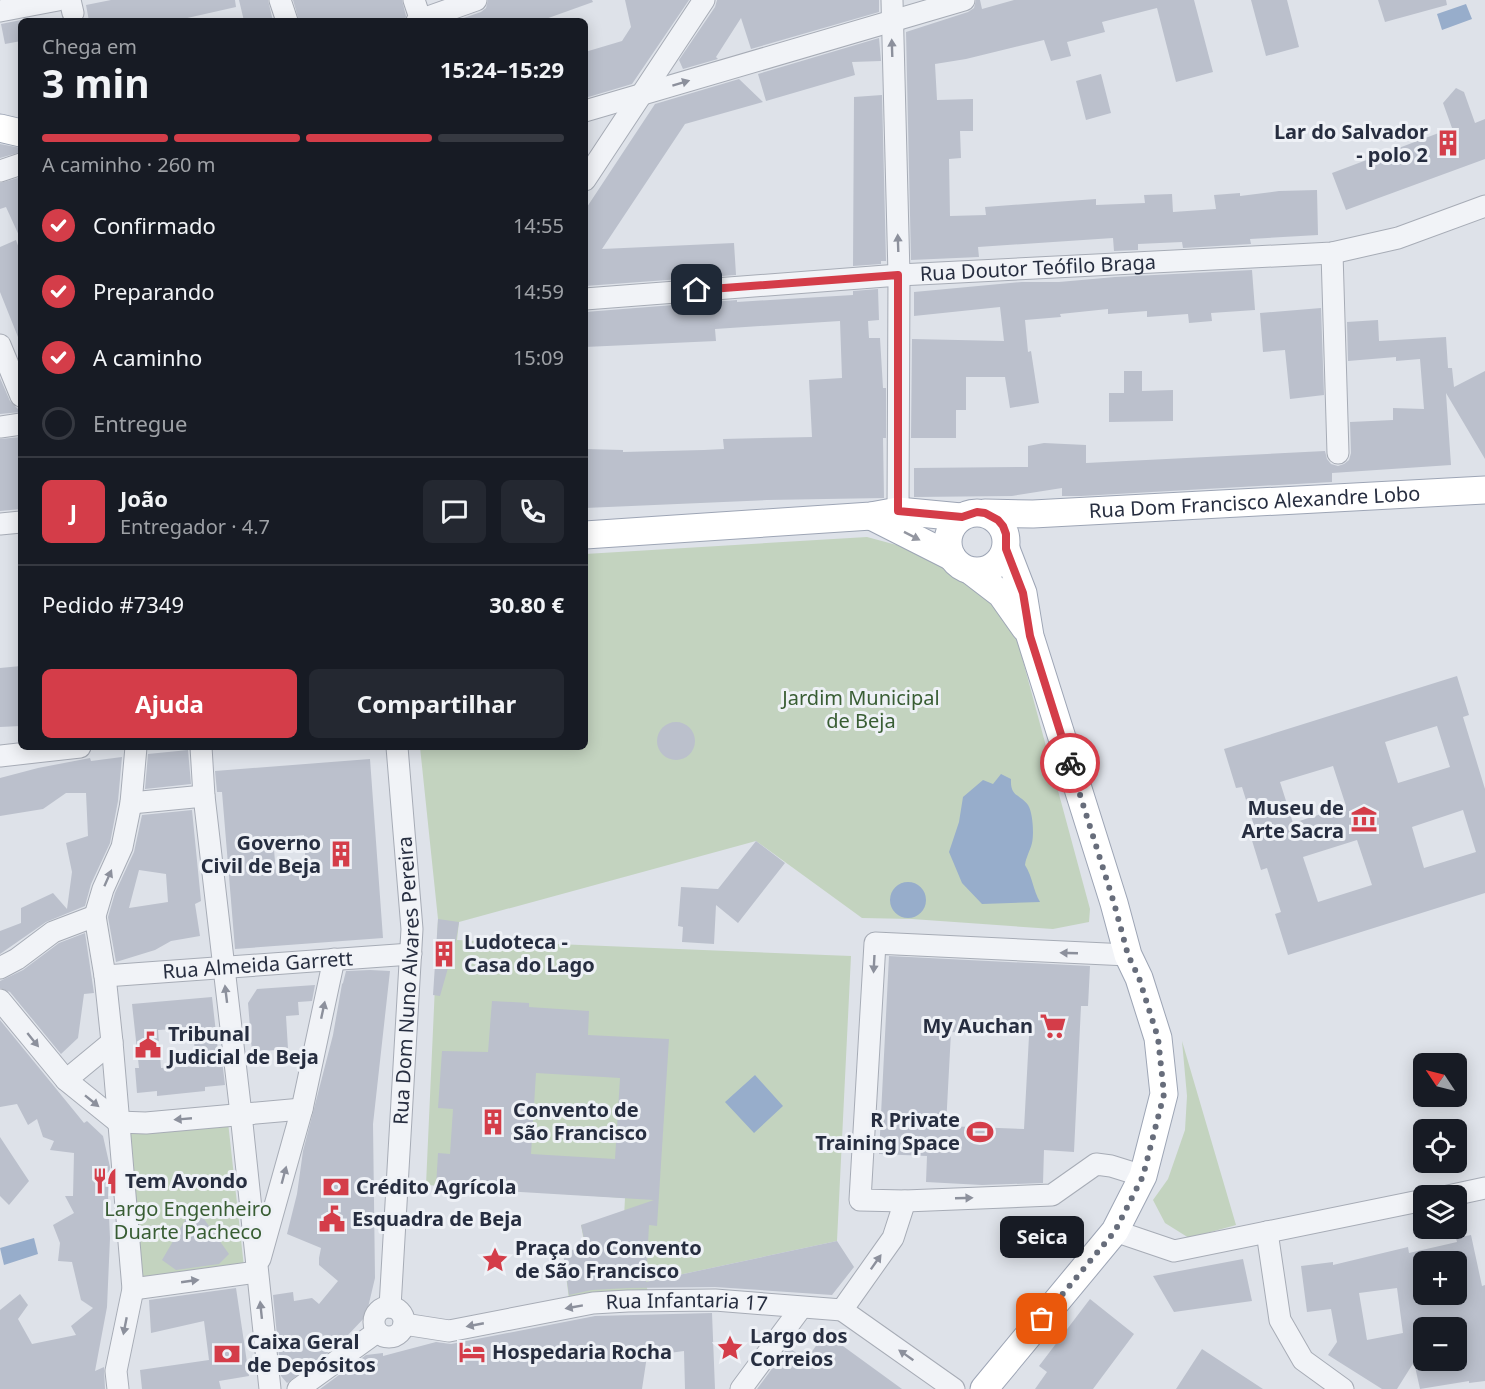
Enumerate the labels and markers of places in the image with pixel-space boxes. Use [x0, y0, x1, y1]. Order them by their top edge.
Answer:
place label: Lar do Salvador - polo 2 [1274, 118, 1428, 168]
building icon: Lar do Salvador - polo 2 [1433, 128, 1463, 158]
pin [671, 264, 722, 315]
place label: Museu de Arte Sacra [1242, 794, 1344, 844]
museum icon: Museu de Arte Sacra [1349, 804, 1379, 834]
place label: Governo Civil de Beja [201, 829, 321, 879]
building icon: Governo Civil de Beja [326, 839, 356, 869]
place label: Ludoteca - Casa do Lago [464, 928, 595, 978]
building icon: Ludoteca - Casa do Lago [429, 939, 459, 969]
supermarket icon: My Auchan [1038, 1011, 1068, 1041]
place label: My Auchan [922, 1012, 1033, 1039]
place label: Tribunal Judicial de Beja [166, 1020, 319, 1070]
public building icon: Tribunal Judicial de Beja [133, 1030, 163, 1060]
place label: Convento de São Francisco [513, 1096, 647, 1146]
place label: R Private Training Space [815, 1106, 960, 1156]
building icon: Convento de São Francisco [478, 1107, 508, 1137]
sports icon: R Private Training Space [965, 1117, 995, 1147]
restaurant icon: Tem Avondo [90, 1166, 120, 1196]
place label: Tem Avondo [125, 1167, 248, 1194]
bank icon: Crédito Agrícola [321, 1172, 351, 1202]
place label: Crédito Agrícola [356, 1173, 516, 1200]
public building icon: Esquadra de Beja [317, 1204, 347, 1234]
place label: Esquadra de Beja [352, 1205, 522, 1232]
callout: Seica [1000, 1217, 1084, 1259]
place label: Praça do Convento de São Francisco [515, 1234, 702, 1284]
place icon: Praça do Convento de São Francisco [480, 1245, 510, 1275]
pin [1016, 1293, 1067, 1344]
place label: Largo dos Correios [750, 1322, 847, 1372]
place label: Caixa Geral de Depósitos [247, 1328, 376, 1378]
place icon: Largo dos Correios [715, 1333, 745, 1363]
hotel icon: Hospedaria Rocha [457, 1337, 487, 1367]
place label: Hospedaria Rocha [492, 1338, 672, 1365]
bank icon: Caixa Geral de Depósitos [212, 1339, 242, 1369]

